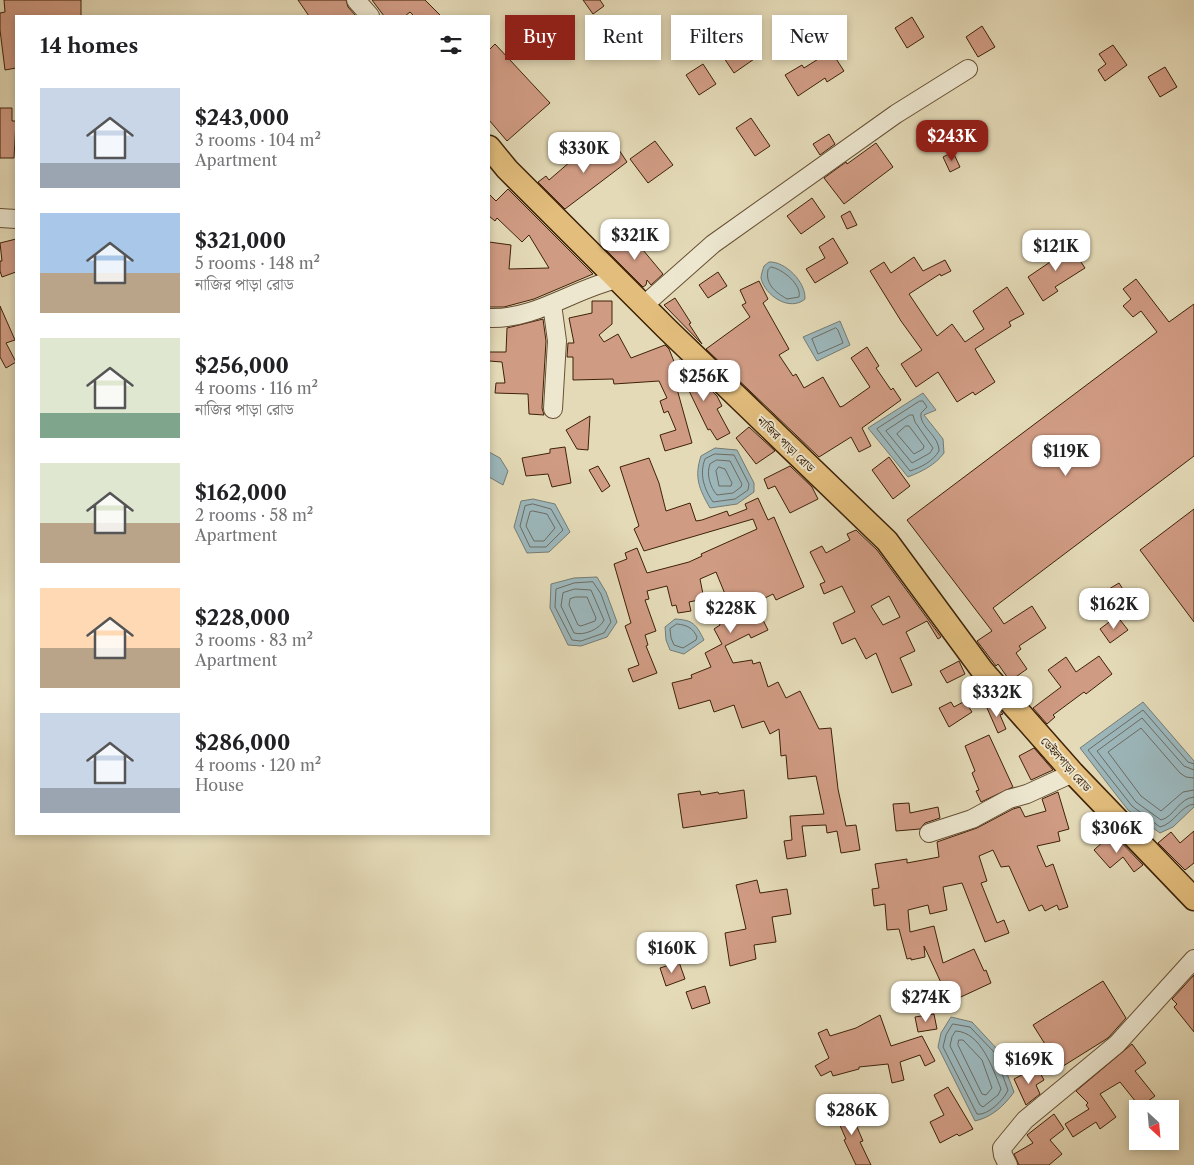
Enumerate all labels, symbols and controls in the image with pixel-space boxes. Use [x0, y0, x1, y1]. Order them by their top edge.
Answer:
chip: Buy [505, 15, 575, 60]
chip: Rent [585, 15, 661, 60]
chip: Filters [671, 15, 762, 60]
chip: New [772, 15, 847, 60]
icon: filters [437, 31, 465, 59]
text: 14 homes [40, 33, 138, 58]
text: $243,000 [195, 105, 289, 130]
icon: home [80, 108, 140, 168]
pin: $243K [917, 120, 987, 162]
text: $243K [927, 126, 977, 146]
text: 3 rooms · 104 m² [195, 130, 321, 150]
pin: $330K [549, 132, 619, 174]
text: $330K [559, 138, 609, 158]
text: Apartment [195, 150, 277, 170]
pin: $321K [600, 218, 670, 261]
text: $321K [611, 225, 659, 245]
text: $321,000 [195, 228, 286, 253]
pin: $121K [1021, 230, 1091, 272]
icon: home [80, 233, 140, 293]
text: $121K [1033, 236, 1079, 256]
text: 5 rooms · 148 m² [195, 253, 320, 273]
text: নাজির পাড়া রোড [195, 274, 294, 294]
text: $256,000 [195, 353, 289, 378]
icon: home [80, 358, 140, 418]
pin: $256K [669, 360, 739, 402]
text: $256K [679, 366, 729, 386]
text: 4 rooms · 116 m² [195, 378, 318, 398]
text: নাজির পাড়া রোড [195, 399, 294, 419]
street label: নাজির পাড়া রোড [753, 412, 818, 475]
pin: $119K [1031, 434, 1101, 477]
text: $119K [1043, 441, 1089, 461]
text: $162,000 [195, 480, 287, 505]
icon: home [80, 483, 140, 543]
text: 2 rooms · 58 m² [195, 505, 313, 525]
text: Apartment [195, 525, 277, 545]
pin: $162K [1079, 588, 1149, 630]
pin: $228K [696, 592, 766, 634]
text: $162K [1090, 594, 1138, 614]
text: $228K [706, 598, 756, 618]
text: $228,000 [195, 605, 290, 630]
icon: home [80, 608, 140, 668]
text: 3 rooms · 83 m² [195, 630, 313, 650]
text: Apartment [195, 650, 277, 670]
pin: $332K [962, 676, 1032, 718]
text: $332K [972, 682, 1022, 702]
text: $286,000 [195, 730, 290, 755]
icon: home [80, 733, 140, 793]
street label: ডেইলপাড়া রোড [1037, 733, 1095, 795]
text: 4 rooms · 120 m² [195, 755, 321, 775]
text: House [195, 775, 244, 795]
pin: $306K [1082, 812, 1152, 854]
text: $306K [1092, 818, 1142, 838]
pin: $160K [637, 932, 707, 974]
text: $160K [648, 938, 696, 958]
pin: $274K [891, 980, 961, 1023]
text: $274K [902, 987, 950, 1007]
pin: $169K [994, 1042, 1064, 1085]
text: $169K [1005, 1049, 1053, 1069]
pin: $286K [817, 1094, 887, 1136]
text: $286K [827, 1100, 877, 1120]
north arrow [1129, 1100, 1179, 1150]
map controls [1129, 1100, 1179, 1150]

